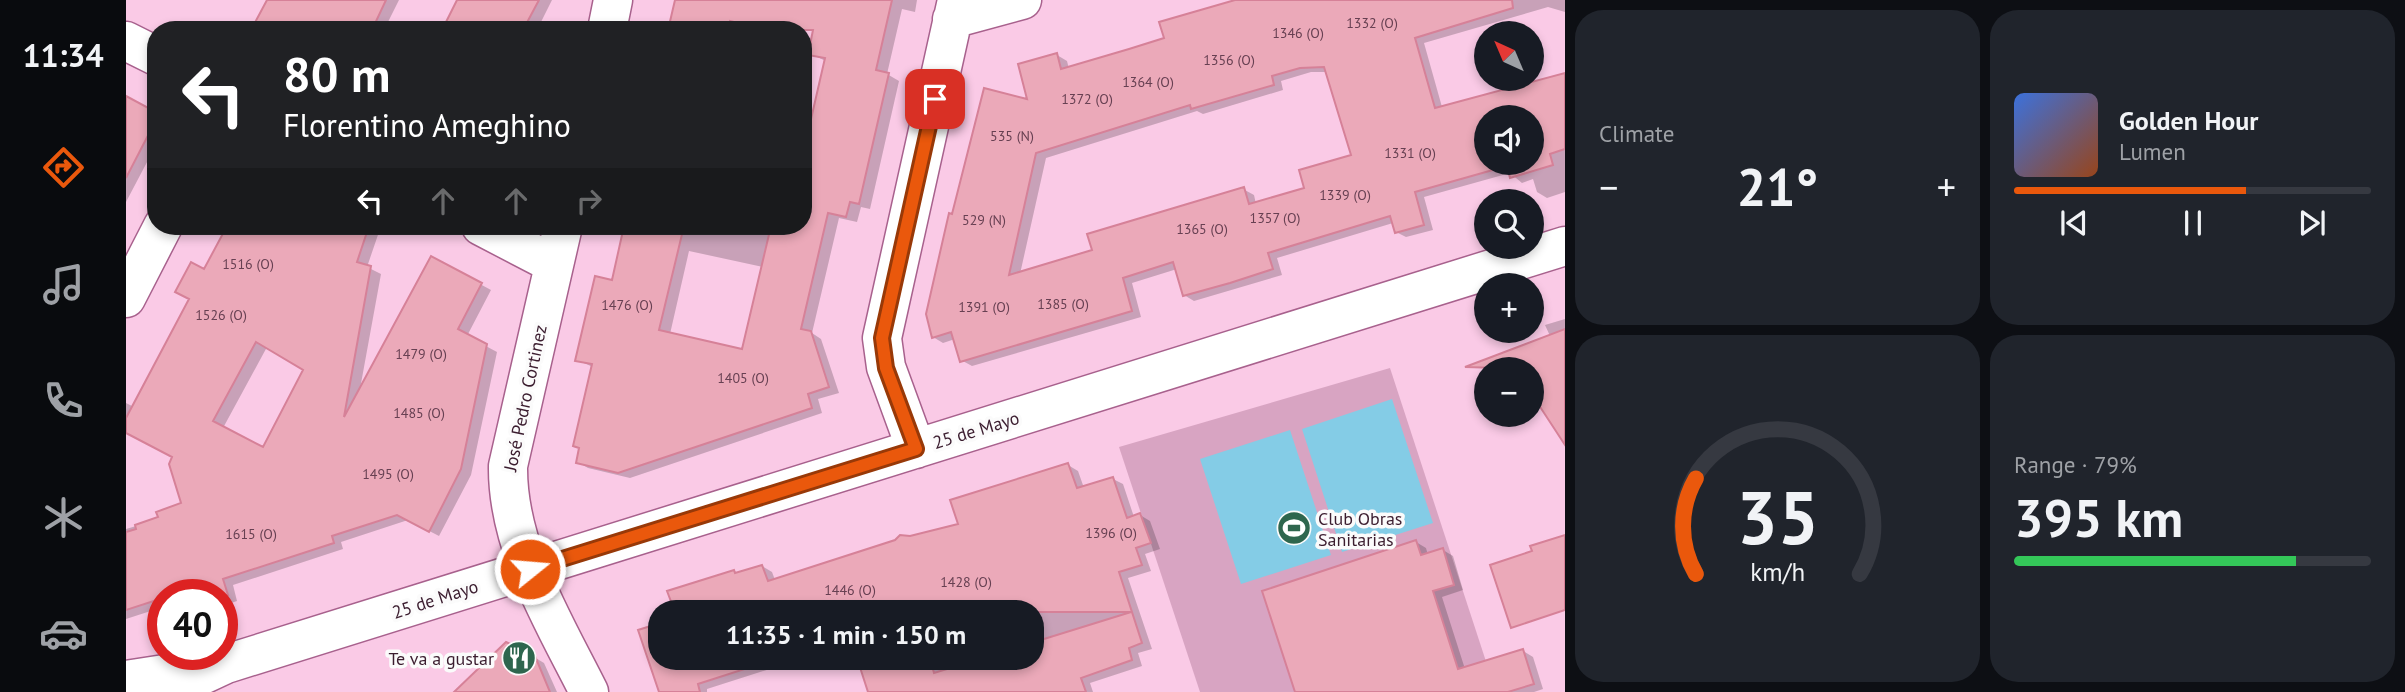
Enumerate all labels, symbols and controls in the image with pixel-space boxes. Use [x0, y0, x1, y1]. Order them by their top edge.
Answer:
house number: 1332 (O) [1346, 14, 1398, 32]
north arrow [1474, 21, 1544, 91]
map controls [1474, 21, 1544, 427]
house number: 1346 (O) [1272, 24, 1324, 42]
text: 11:34 [22, 34, 104, 76]
text: 80 m [283, 42, 390, 106]
icon: left [168, 49, 259, 140]
house number: 1356 (O) [1203, 51, 1255, 69]
pin [905, 69, 965, 129]
house number: 1364 (O) [1122, 73, 1174, 91]
icon: arrive [916, 80, 954, 118]
house number: 1372 (O) [1061, 90, 1113, 108]
text: Florentino Ameghino [283, 104, 571, 146]
text: Golden Hour [2119, 104, 2258, 137]
button: sound [1474, 105, 1544, 175]
text: Climate [1599, 119, 1674, 148]
house number: 535 (N) [990, 127, 1034, 145]
text: Lumen [2119, 137, 2186, 166]
icon: directions [39, 143, 88, 192]
house number: 1331 (O) [1384, 144, 1436, 162]
text: 21° [1737, 153, 1818, 220]
text: − [1599, 162, 1618, 211]
text: + [1937, 162, 1956, 211]
icon: left [351, 182, 389, 220]
icon: ahead [424, 182, 462, 220]
icon: ahead [497, 182, 535, 220]
icon: right [570, 182, 608, 220]
house number: 1339 (O) [1319, 186, 1371, 204]
button: search [1474, 189, 1544, 259]
icon: previous [2055, 204, 2093, 242]
icon: pause [2174, 204, 2212, 242]
icon: next [2293, 204, 2331, 242]
house number: 1357 (O) [1250, 209, 1301, 227]
house number: 529 (N) [962, 211, 1006, 229]
house number: 1365 (O) [1176, 220, 1228, 238]
house number: 1516 (O) [222, 255, 274, 273]
icon: music [39, 260, 88, 309]
button: + [1474, 273, 1544, 343]
house number: 1385 (O) [1037, 295, 1089, 313]
house number: 1476 (O) [601, 296, 653, 314]
house number: 1391 (O) [958, 298, 1010, 316]
house number: 1526 (O) [195, 306, 247, 324]
street label: José Pedro Cortinez [498, 323, 552, 474]
house number: 1479 (O) [395, 345, 447, 363]
button: − [1474, 357, 1544, 427]
house number: 1405 (O) [717, 369, 769, 387]
icon: phone [39, 376, 88, 425]
house number: 1485 (O) [393, 404, 445, 422]
street label: 25 de Mayo [930, 406, 1022, 454]
text: Range · 79% [2014, 450, 2137, 479]
house number: 1495 (O) [362, 465, 414, 483]
text: 35 [1736, 471, 1819, 565]
text: 395 km [2014, 484, 2183, 551]
icon: climate [39, 493, 88, 542]
place label: Club Obras Sanitarias [1318, 507, 1402, 551]
sports icon: Club Obras Sanitarias [1275, 509, 1313, 547]
house number: 1396 (O) [1085, 524, 1137, 542]
house number: 1615 (O) [225, 525, 277, 543]
position arrow [493, 532, 567, 606]
text: km/h [1750, 556, 1805, 588]
house number: 1428 (O) [940, 573, 992, 591]
street label: 25 de Mayo [389, 574, 481, 624]
speed limit sign: 40 [147, 579, 238, 670]
house number: 1446 (O) [824, 581, 876, 599]
icon: car [39, 609, 88, 658]
text: 11:35 · 1 min · 150 m [726, 618, 966, 651]
restaurant icon: Te va a gustar [500, 639, 538, 677]
place label: Te va a gustar [388, 647, 494, 670]

